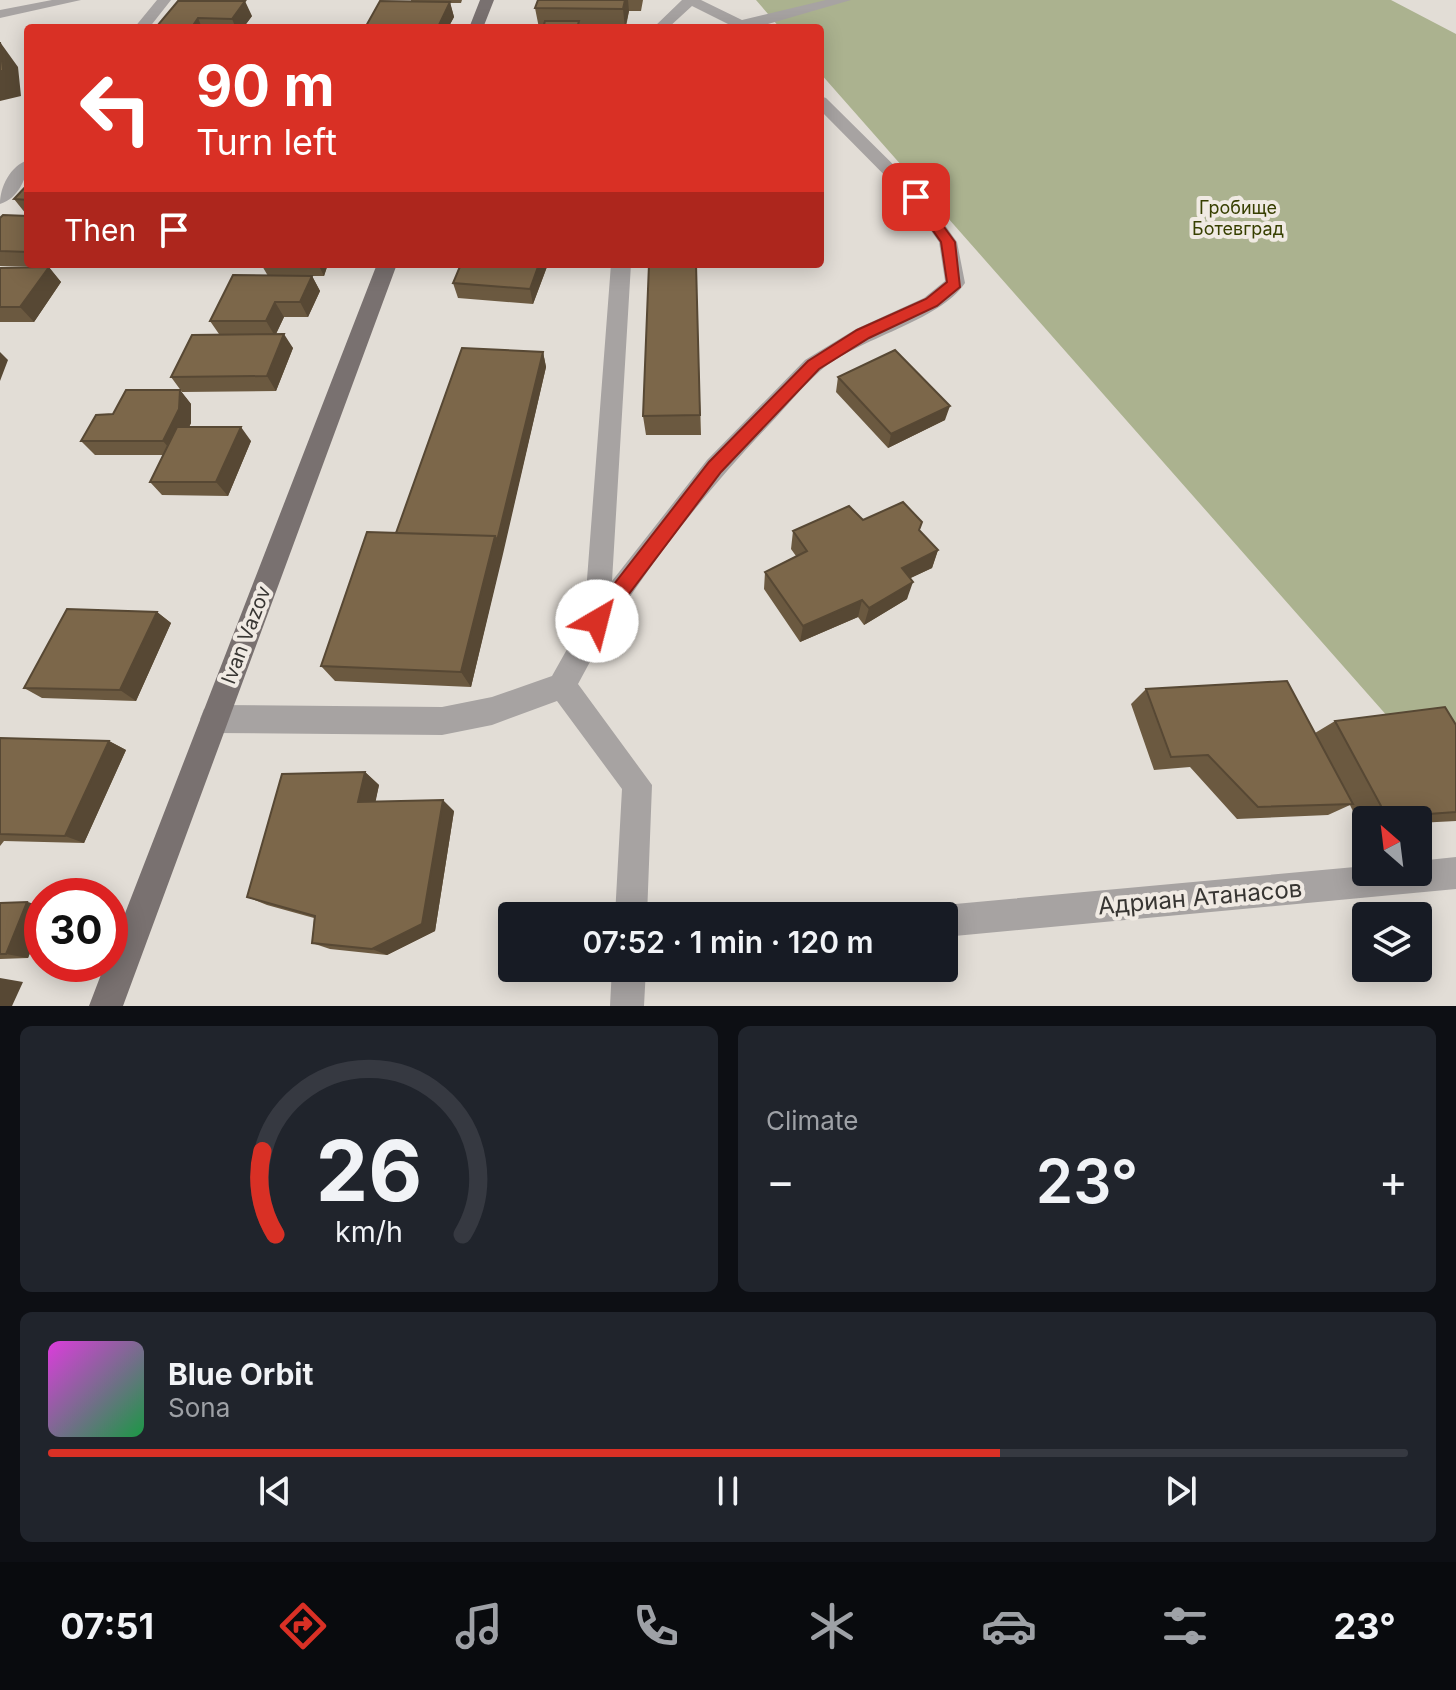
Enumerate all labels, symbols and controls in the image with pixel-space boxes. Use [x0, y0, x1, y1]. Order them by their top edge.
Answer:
text: 90 m [196, 52, 335, 120]
icon: left [64, 56, 168, 160]
text: Turn left [196, 120, 337, 164]
pin [882, 163, 950, 231]
icon: arrive [894, 175, 938, 219]
park label: Гробище Ботевград [1192, 197, 1284, 239]
icon: arrive [152, 208, 196, 252]
text: Then [64, 212, 136, 248]
position arrow [555, 579, 639, 663]
street label: Ivan Vazov [216, 583, 276, 687]
north arrow [1352, 806, 1432, 886]
map controls [1352, 806, 1432, 982]
street label: Адриан Атанасов [1097, 874, 1303, 920]
speed limit sign: 30 [24, 878, 128, 982]
button: layers [1352, 902, 1432, 982]
text: 07:52 · 1 min · 120 m [582, 924, 874, 960]
text: Climate [766, 1105, 858, 1136]
text: 26 [316, 1120, 422, 1221]
text: 23° [1036, 1145, 1138, 1217]
text: − [766, 1154, 795, 1208]
text: + [1379, 1154, 1408, 1208]
text: km/h [335, 1214, 403, 1249]
text: Blue Orbit [168, 1356, 313, 1392]
text: Sona [168, 1392, 230, 1423]
icon: previous [253, 1469, 297, 1513]
icon: pause [706, 1469, 750, 1513]
icon: next [1159, 1469, 1203, 1513]
icon: directions [275, 1598, 331, 1654]
icon: music [451, 1598, 507, 1654]
icon: phone [628, 1598, 684, 1654]
icon: climate [804, 1598, 860, 1654]
icon: car [981, 1598, 1037, 1654]
icon: filters [1157, 1598, 1213, 1654]
text: 07:51 [60, 1604, 154, 1648]
text: 23° [1333, 1604, 1396, 1648]

